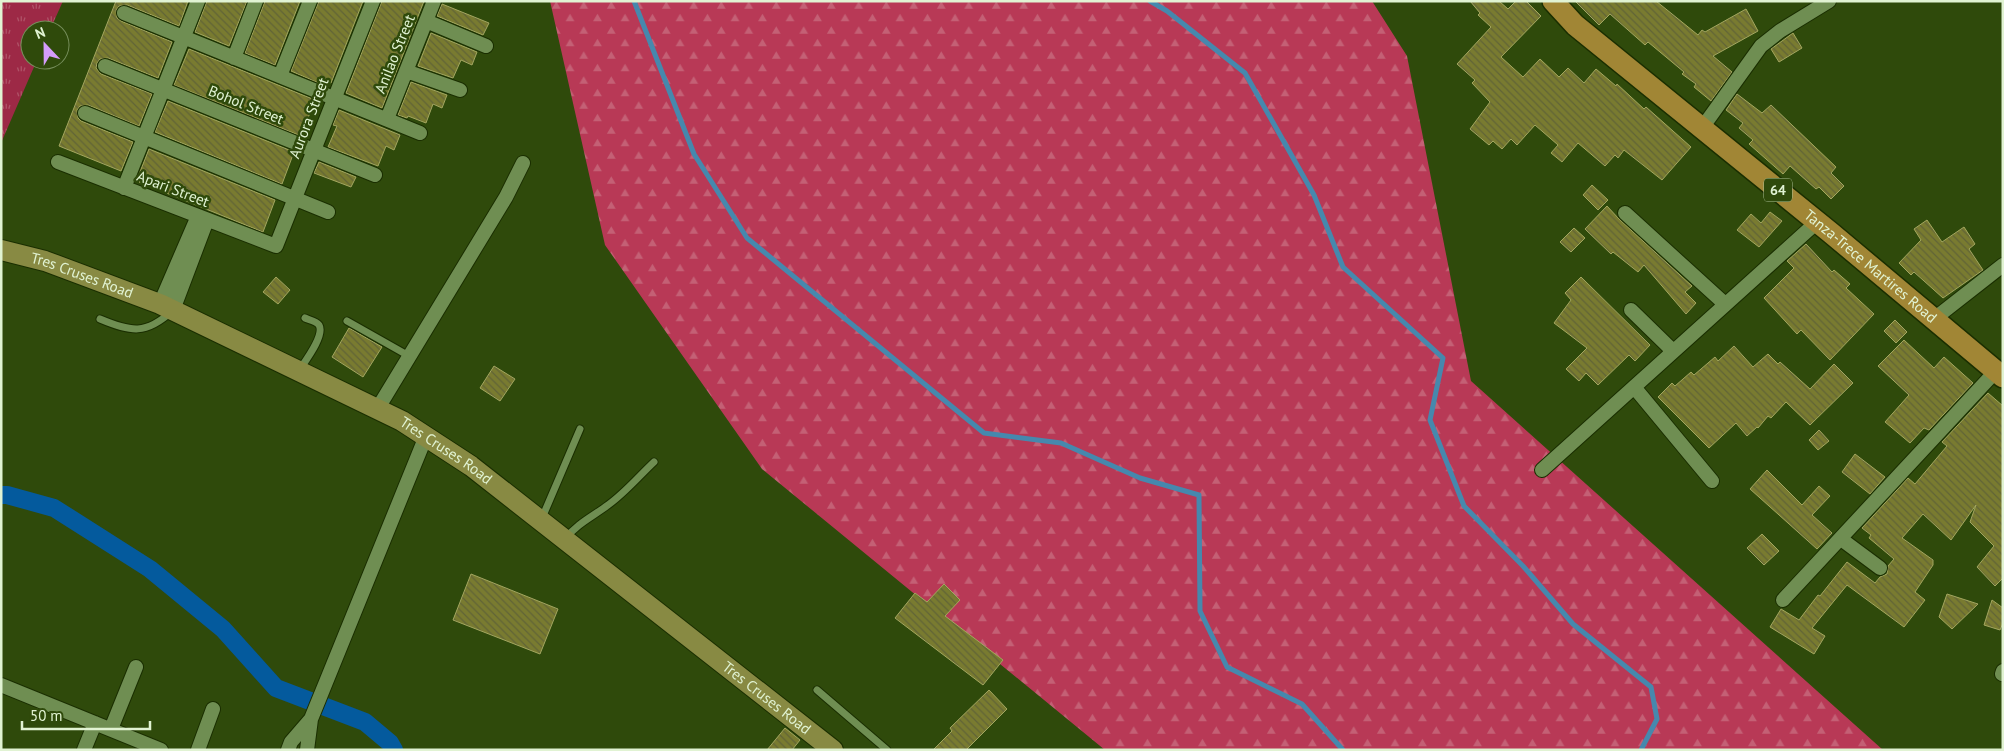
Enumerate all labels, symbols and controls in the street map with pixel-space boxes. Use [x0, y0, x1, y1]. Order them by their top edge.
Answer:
street label: Anilao Street [370, 12, 419, 96]
north arrow [20, 20, 70, 70]
text: N [32, 23, 48, 43]
street label: Aurora Street [284, 75, 333, 161]
street label: Bohol Street [206, 81, 287, 128]
street label: Apari Street [134, 166, 212, 211]
road number: 64 [1764, 178, 1792, 202]
street label: Tanza-Trece Martires Road [1801, 205, 1941, 327]
street label: Tres Cruses Road [29, 248, 136, 302]
street label: Tres Cruses Road [397, 412, 496, 488]
street label: Tres Cruses Road [719, 657, 815, 738]
scale bar [22, 698, 150, 730]
text: 50 m [30, 706, 63, 725]

